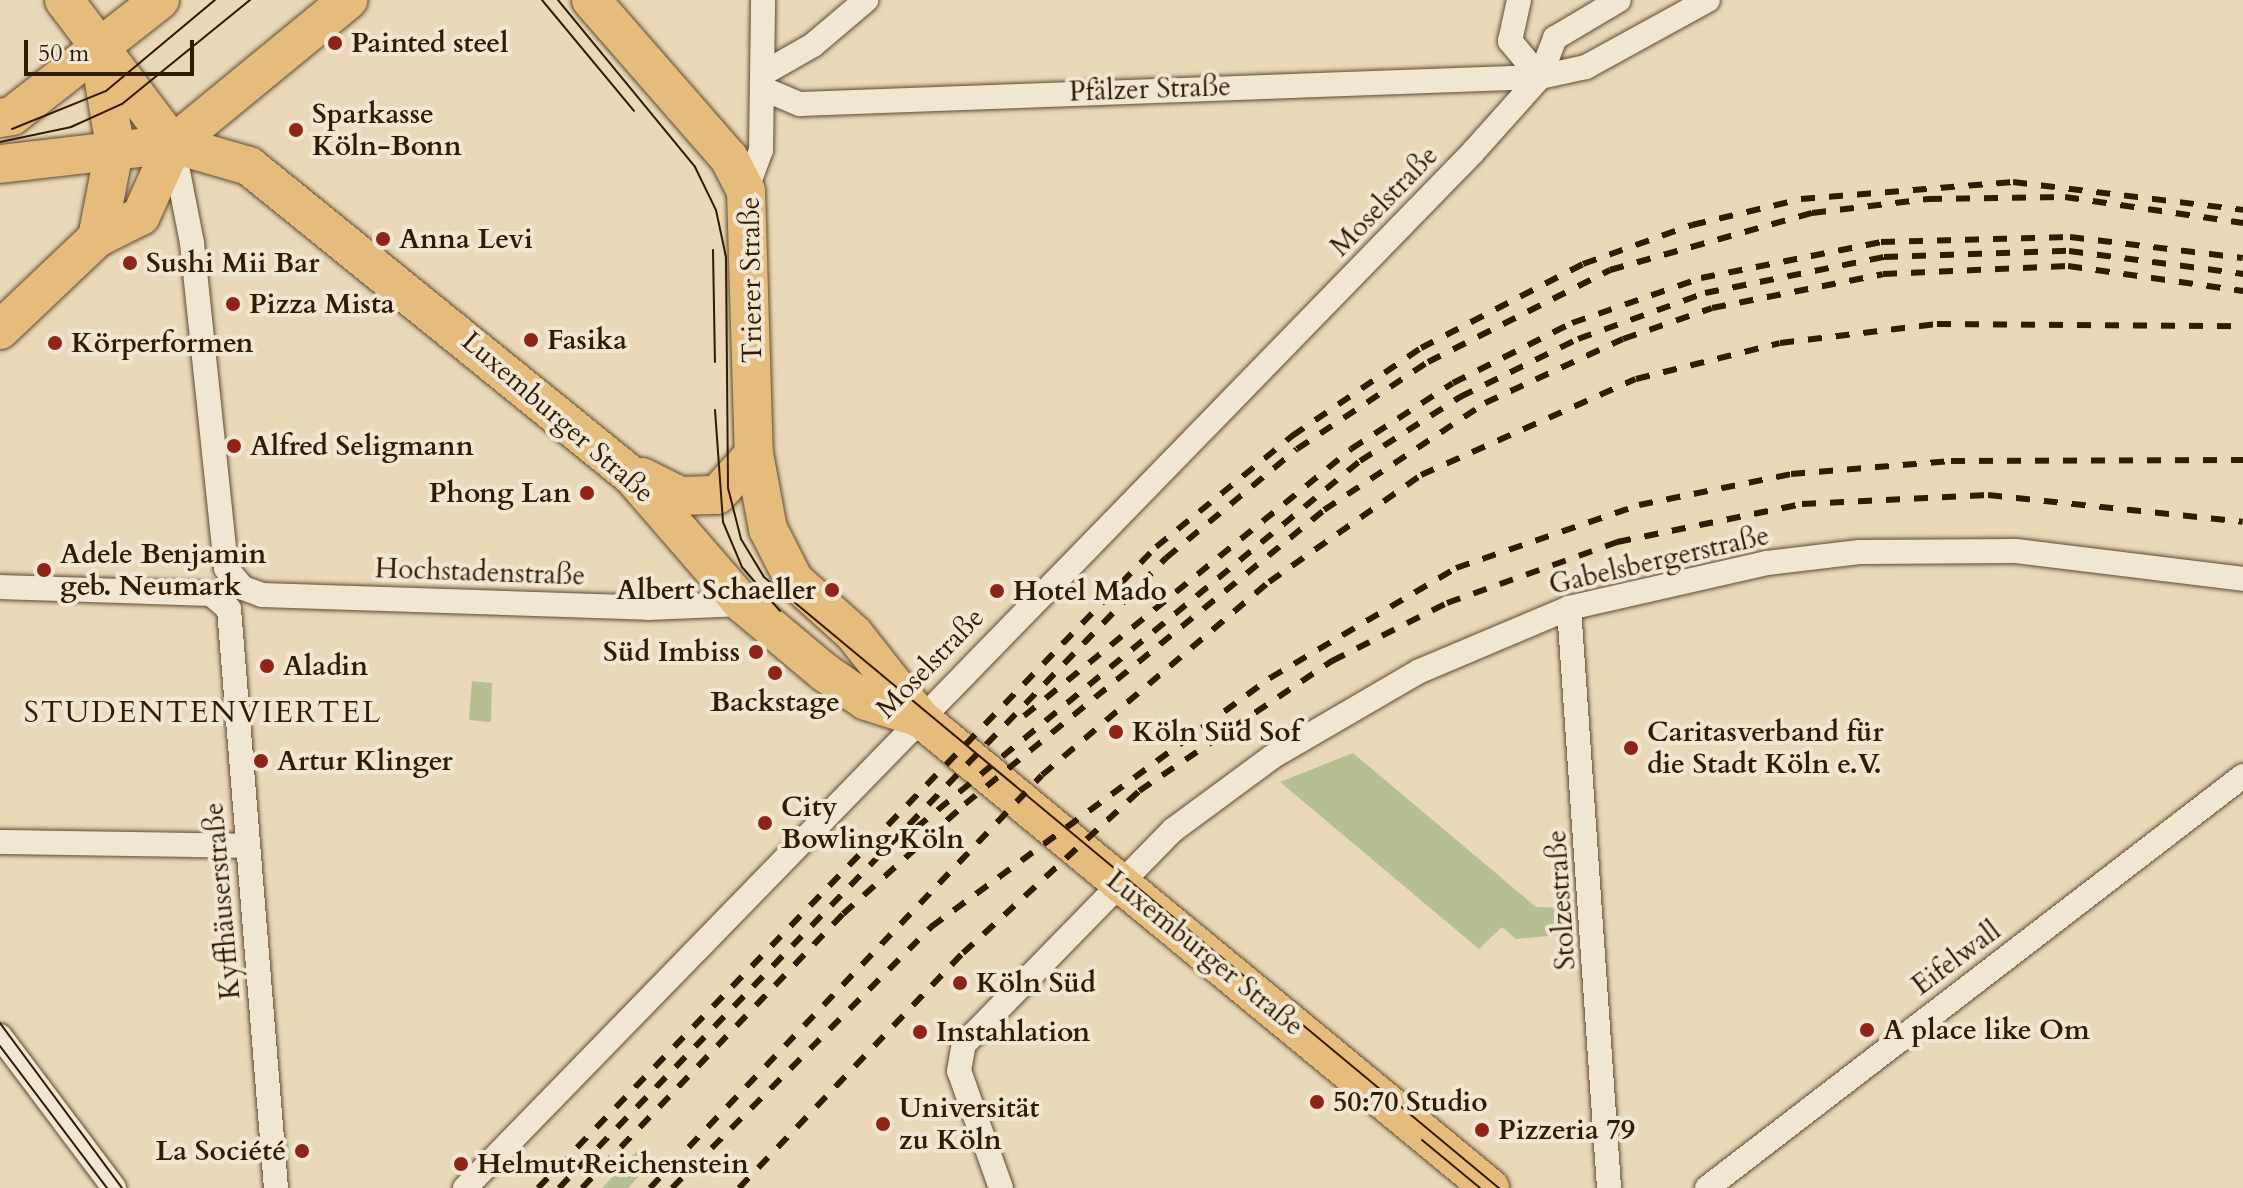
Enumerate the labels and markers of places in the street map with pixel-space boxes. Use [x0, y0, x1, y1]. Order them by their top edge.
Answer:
place label: Painted steel [351, 26, 508, 60]
marker: Painted steel [326, 34, 344, 52]
place label: Sparkasse Köln-Bonn [312, 97, 462, 163]
marker: Sparkasse Köln-Bonn [287, 121, 305, 139]
place label: Anna Levi [399, 222, 533, 256]
marker: Anna Levi [374, 230, 392, 248]
place label: Sushi Mii Bar [146, 246, 319, 280]
marker: Sushi Mii Bar [121, 254, 139, 272]
place label: Pizza Mista [249, 287, 395, 321]
marker: Pizza Mista [224, 295, 242, 313]
place label: Fasika [547, 323, 627, 357]
place label: Körperformen [71, 326, 253, 360]
marker: Fasika [522, 331, 540, 349]
marker: Körperformen [46, 334, 64, 352]
place label: Alfred Seligmann [250, 429, 474, 463]
marker: Alfred Seligmann [225, 437, 243, 455]
place label: Phong Lan [429, 476, 571, 510]
marker: Phong Lan [578, 484, 596, 502]
place label: Adele Benjamin geb. Neumark [60, 537, 267, 603]
marker: Adele Benjamin geb. Neumark [35, 561, 53, 579]
place label: Albert Schaeller [616, 573, 816, 607]
place label: Hotel Mado [1013, 574, 1167, 608]
marker: Albert Schaeller [823, 581, 841, 599]
marker: Hotel Mado [988, 582, 1006, 600]
place label: Süd Imbiss [603, 635, 740, 669]
marker: Süd Imbiss [747, 643, 765, 661]
place label: Aladin [283, 649, 368, 683]
marker: Aladin [258, 657, 276, 675]
marker: Backstage [766, 664, 784, 682]
place label: Backstage [710, 685, 840, 719]
place label: Köln Süd Sof [1132, 715, 1300, 749]
place label: Caritasverband für die Stadt Köln e.V. [1647, 715, 1884, 781]
marker: Köln Süd Sof [1107, 723, 1125, 741]
marker: Caritasverband für die Stadt Köln e.V. [1622, 739, 1640, 757]
place label: Artur Klinger [277, 744, 453, 778]
marker: Artur Klinger [252, 752, 270, 770]
place label: City Bowling Köln [781, 790, 964, 856]
marker: City Bowling Köln [756, 814, 774, 832]
place label: Köln Süd [976, 966, 1096, 1000]
marker: Köln Süd [951, 974, 969, 992]
place label: A place like Om [1883, 1013, 2090, 1047]
place label: Instahlation [936, 1015, 1090, 1049]
marker: A place like Om [1858, 1021, 1876, 1039]
marker: Instahlation [911, 1023, 929, 1041]
place label: 50:70 Studio [1333, 1085, 1488, 1119]
place label: Universität zu Köln [899, 1091, 1039, 1157]
marker: 50:70 Studio [1308, 1093, 1326, 1111]
place label: Pizzeria 79 [1498, 1113, 1635, 1147]
marker: Universität zu Köln [874, 1115, 892, 1133]
marker: Pizzeria 79 [1473, 1121, 1491, 1139]
place label: La Société [156, 1134, 286, 1168]
marker: La Société [293, 1142, 311, 1160]
place label: Helmut Reichenstein [477, 1147, 749, 1181]
marker: Helmut Reichenstein [452, 1155, 470, 1173]

